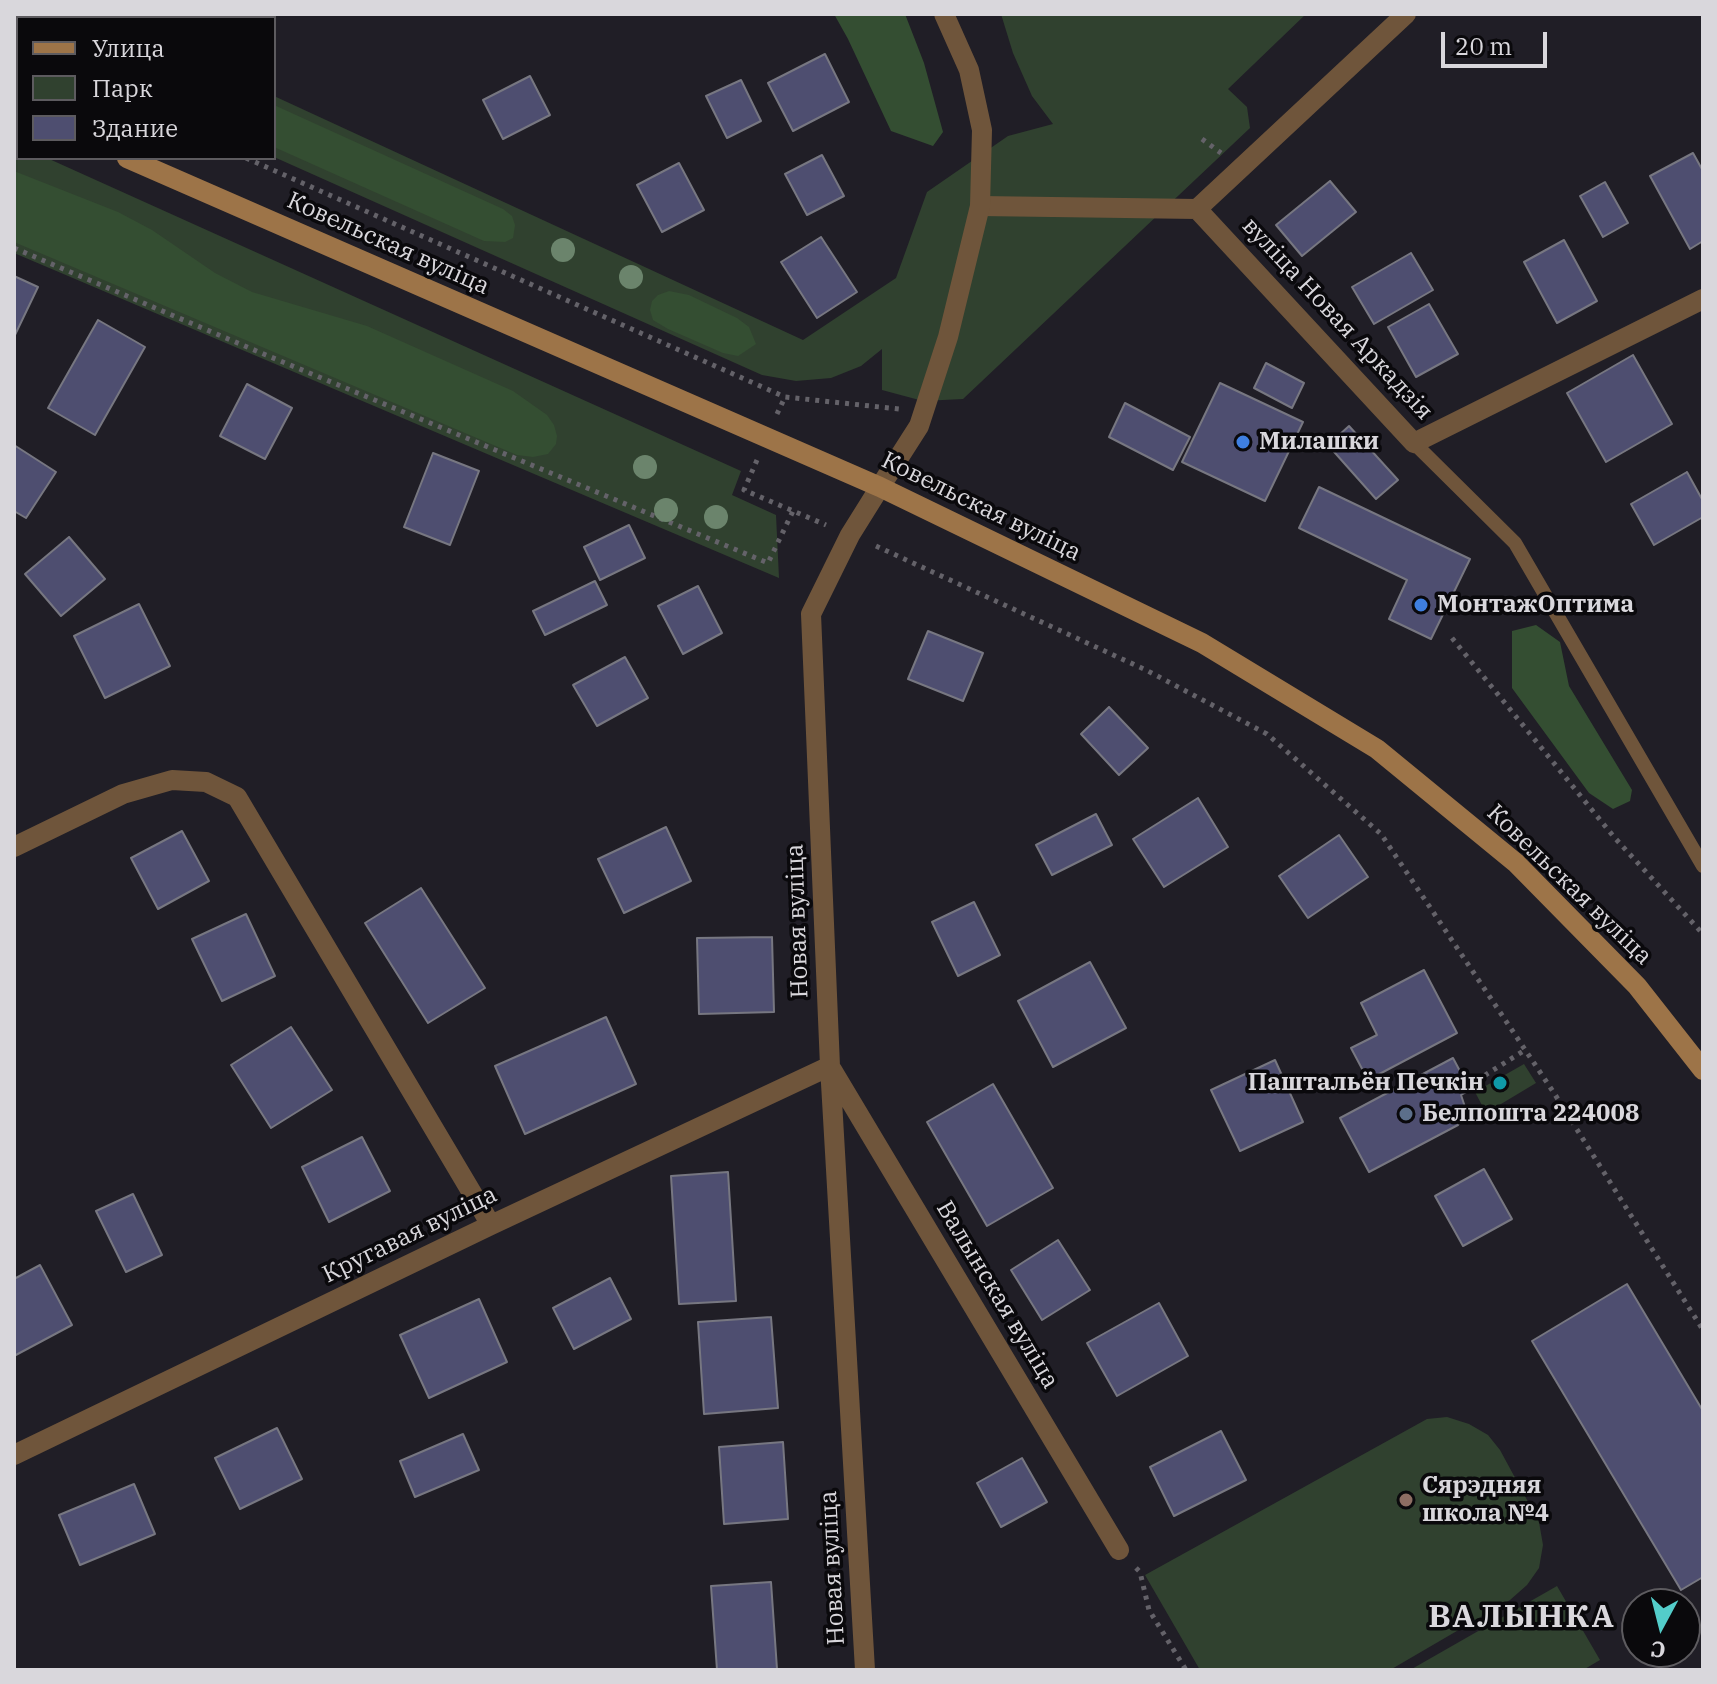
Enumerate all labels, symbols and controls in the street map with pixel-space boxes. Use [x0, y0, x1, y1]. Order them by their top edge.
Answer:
legend [16, 16, 276, 160]
scale bar [1445, 16, 1551, 66]
text: 20 m [1455, 30, 1512, 62]
text: Улица [92, 32, 165, 64]
text: Парк [92, 72, 153, 104]
text: Здание [92, 112, 178, 144]
street label: Ковельская вуліца [282, 186, 494, 302]
street label: вуліца Новая Аркадзія [1236, 212, 1438, 426]
place label: Милашки [1259, 428, 1379, 456]
marker: Милашки [1234, 433, 1252, 451]
street label: Ковельская вуліца [877, 446, 1085, 568]
place label: МонтажОптима [1437, 591, 1634, 619]
marker: МонтажОптима [1412, 596, 1430, 614]
street label: Ковельская вуліца [1481, 799, 1657, 971]
street label: Новая вуліца [781, 843, 815, 999]
place label: Паштальён Печкін [1248, 1069, 1484, 1097]
marker: Паштальён Печкін [1491, 1074, 1509, 1092]
place label: Белпошта 224008 [1422, 1100, 1639, 1128]
marker: Белпошта 224008 [1397, 1105, 1415, 1123]
street label: Кругавая вуліца [318, 1180, 502, 1290]
street label: Валынская вуліца [930, 1196, 1064, 1394]
place label: Сярэдняя школа №4 [1422, 1472, 1549, 1528]
street label: Новая вуліца [815, 1490, 851, 1646]
marker: Сярэдняя школа №4 [1397, 1491, 1415, 1509]
north arrow [1621, 1588, 1701, 1668]
district label: ВАЛЫНКА [1428, 1599, 1616, 1637]
text: С [1649, 1635, 1667, 1666]

